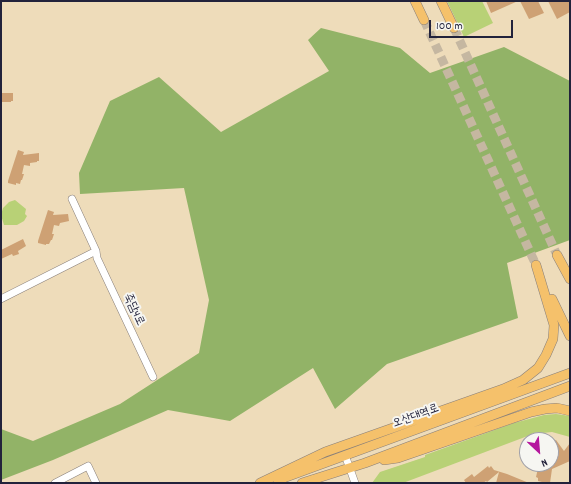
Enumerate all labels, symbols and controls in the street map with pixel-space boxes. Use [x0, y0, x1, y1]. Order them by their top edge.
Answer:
scale bar [431, 12, 515, 38]
text: 100 m [436, 18, 463, 35]
street label: 죽담4로 [119, 292, 147, 328]
street label: 오산대역로 [391, 402, 441, 432]
north arrow [519, 432, 559, 472]
text: N [538, 454, 550, 470]

